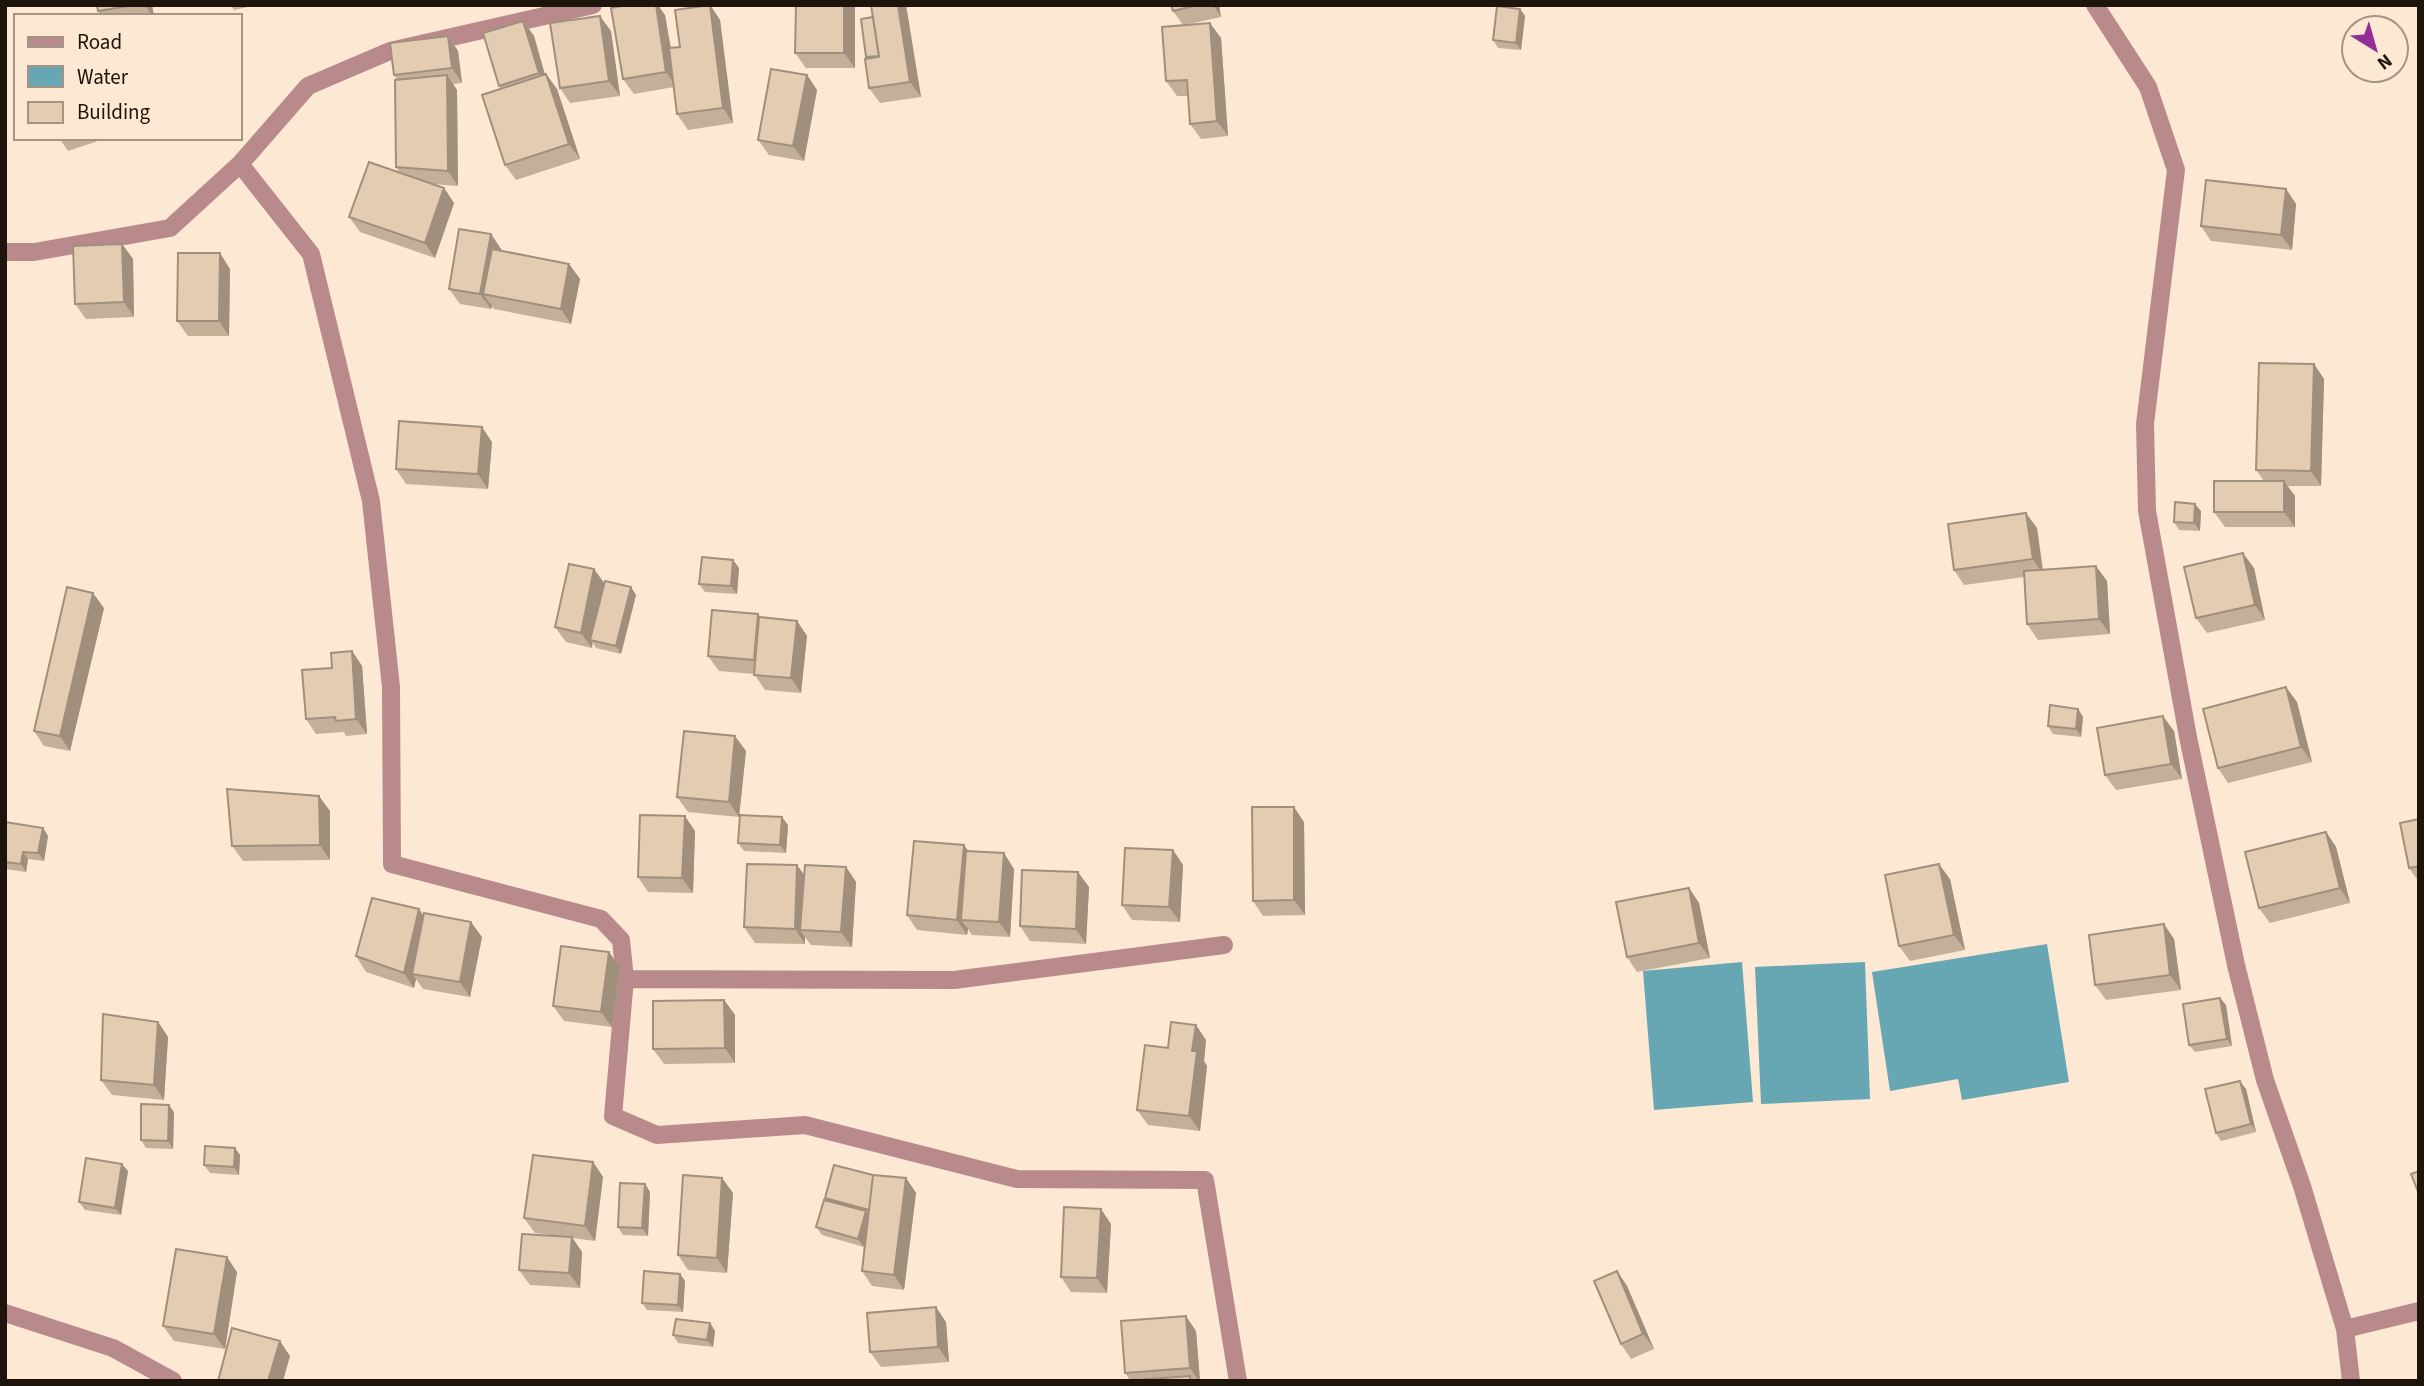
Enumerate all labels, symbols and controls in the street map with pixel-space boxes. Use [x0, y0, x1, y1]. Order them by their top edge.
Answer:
legend [14, 14, 242, 140]
north arrow [2340, 14, 2410, 84]
text: Road [77, 27, 122, 57]
text: N [2371, 47, 2398, 76]
text: Water [77, 62, 129, 92]
text: Building [77, 97, 151, 127]

